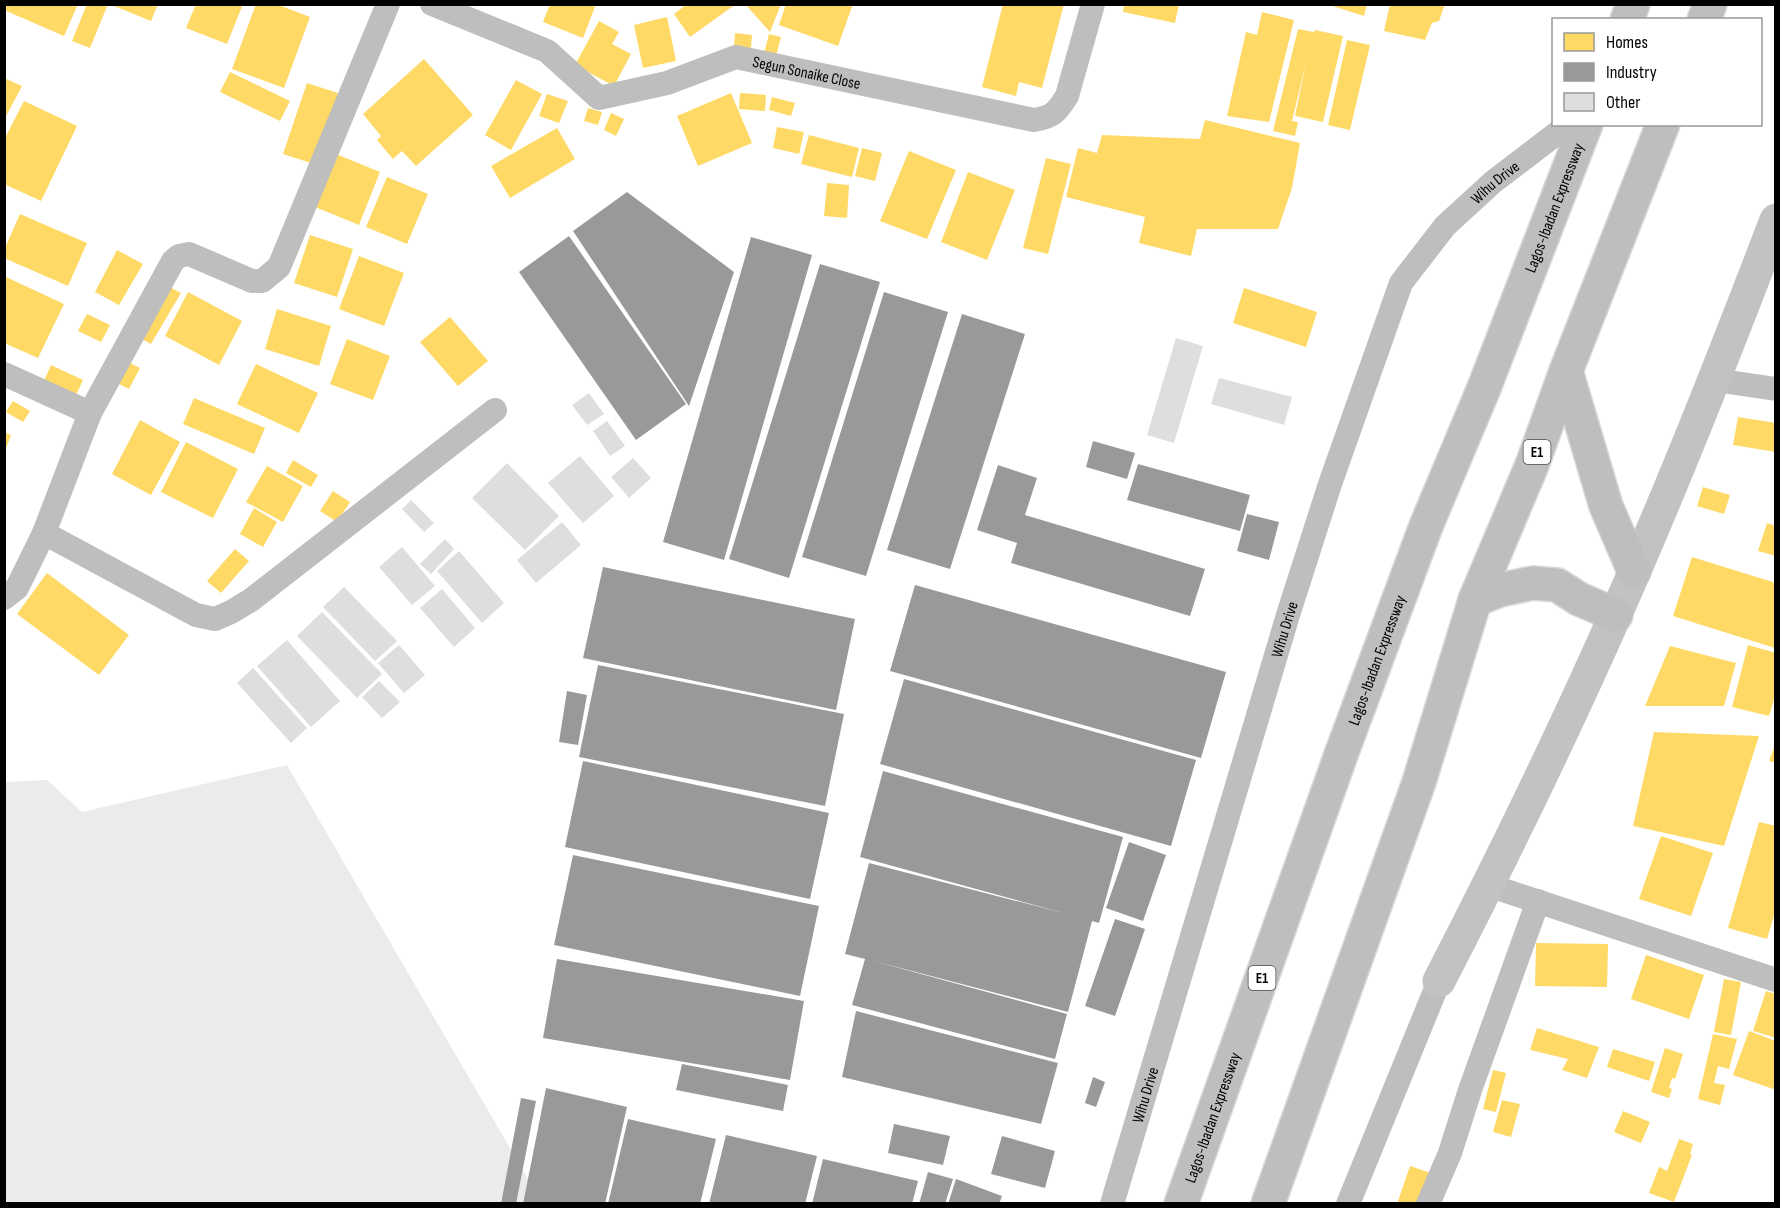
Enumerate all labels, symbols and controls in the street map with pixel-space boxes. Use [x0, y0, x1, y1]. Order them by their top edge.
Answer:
legend [1552, 18, 1762, 126]
text: Homes [1606, 32, 1648, 53]
street label: Segun Sonaike Close [751, 53, 862, 94]
text: Industry [1606, 62, 1657, 83]
text: Other [1606, 92, 1640, 113]
street label: Lagos-Ibadan Expressway [1521, 141, 1589, 276]
street label: Wihu Drive [1467, 157, 1524, 209]
road number: E1 [1524, 440, 1550, 464]
street label: Lagos-Ibadan Expressway [1345, 593, 1410, 728]
street label: Wihu Drive [1268, 599, 1303, 660]
road number: E1 [1248, 966, 1276, 990]
street label: Lagos-Ibadan Expressway [1181, 1050, 1245, 1186]
street label: Wihu Drive [1129, 1065, 1163, 1125]

